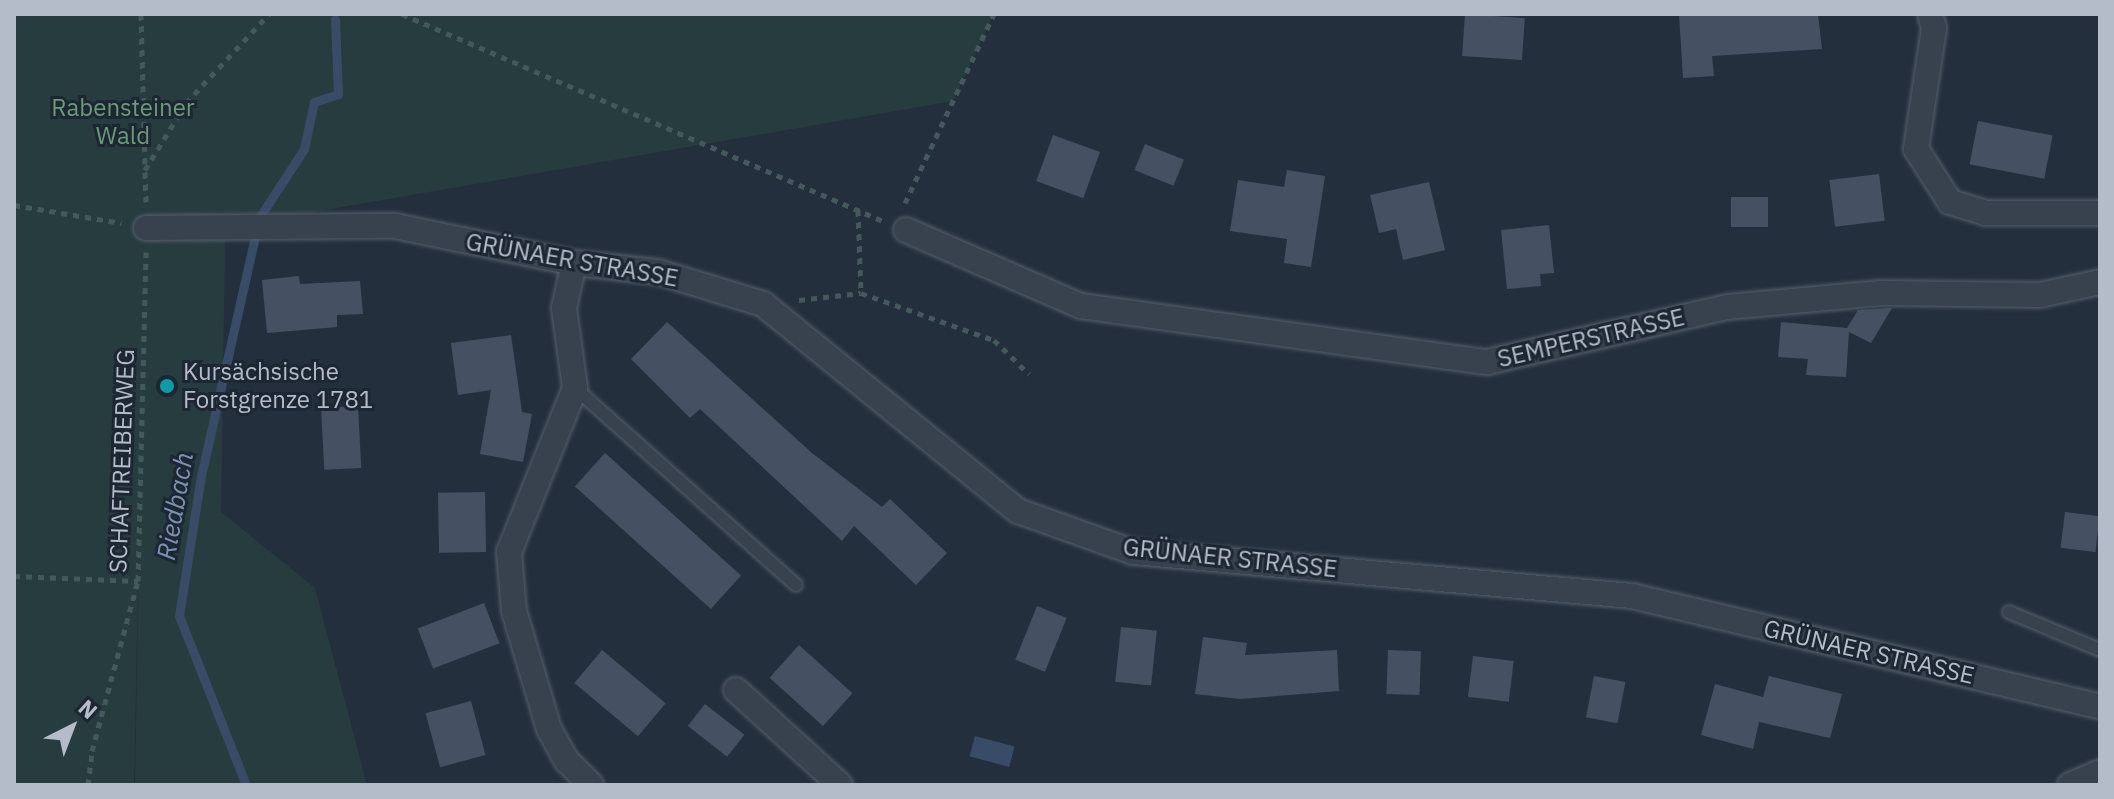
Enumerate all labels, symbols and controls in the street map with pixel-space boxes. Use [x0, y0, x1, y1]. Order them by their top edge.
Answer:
park label: Rabensteiner Wald [51, 94, 195, 150]
street label: GRÜNAER STRASSE [464, 227, 680, 293]
street label: SEMPERSTRASSE [1495, 302, 1687, 374]
street label: SCHAFTREIBERWEG [104, 348, 140, 574]
place label: Kursächsische Forstgrenze 1781 [183, 358, 373, 414]
marker: Kursächsische Forstgrenze 1781 [158, 377, 176, 395]
water label: Riedbach [150, 450, 200, 562]
street label: GRÜNAER STRASSE [1122, 532, 1338, 584]
street label: GRÜNAER STRASSE [1761, 614, 1977, 690]
north arrow [32, 687, 112, 767]
text: N [73, 693, 104, 725]

